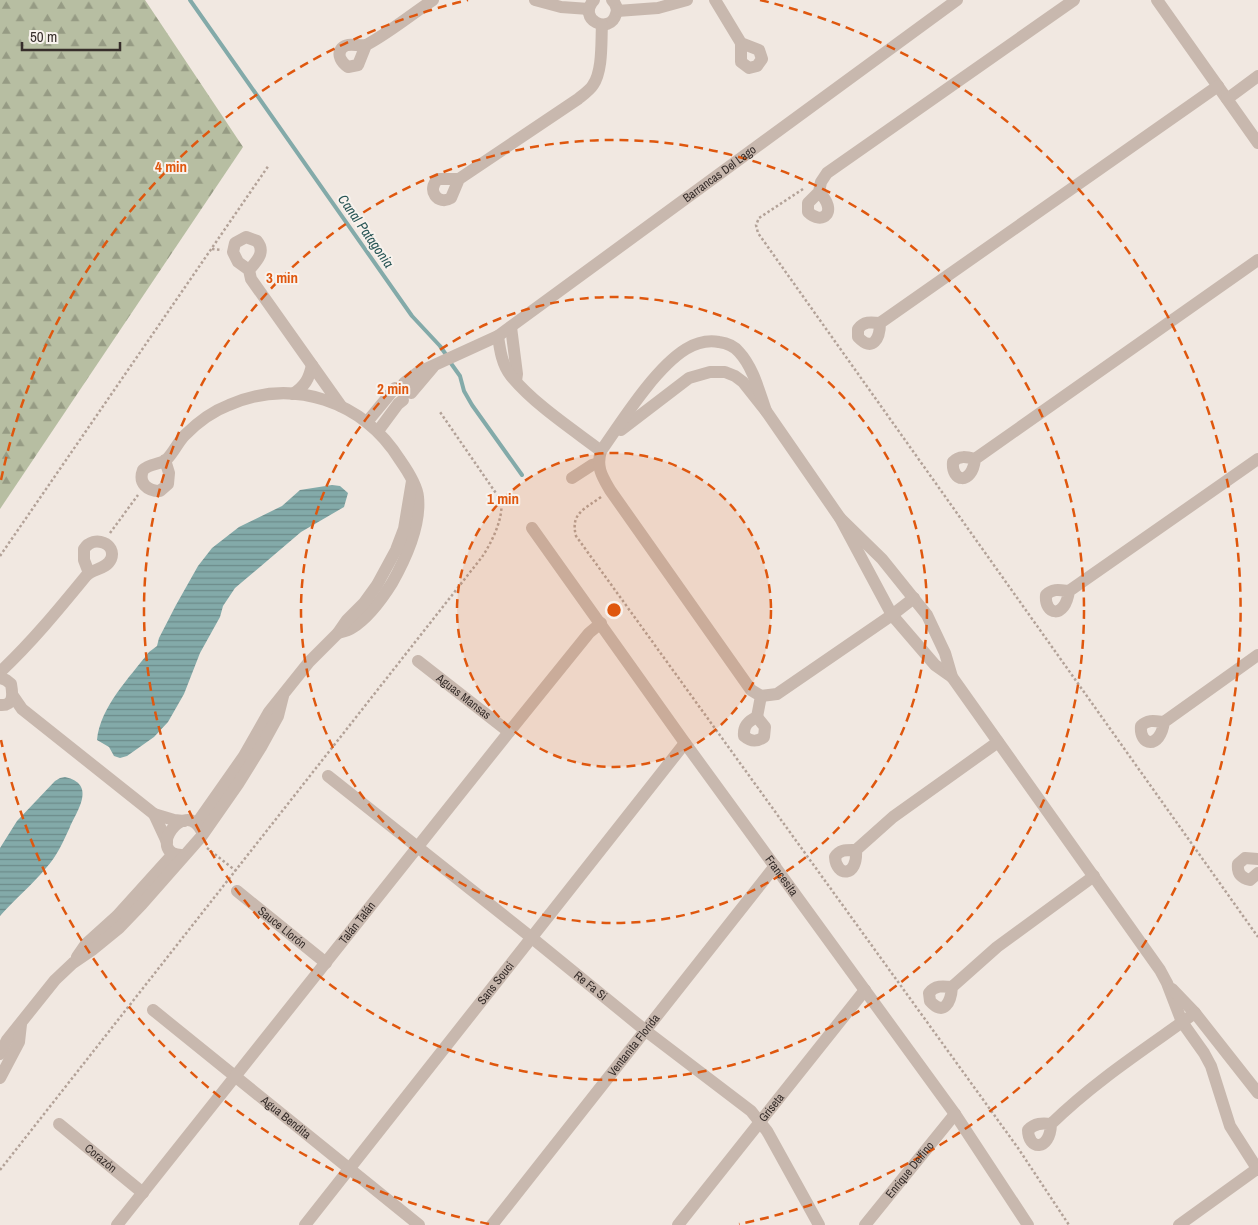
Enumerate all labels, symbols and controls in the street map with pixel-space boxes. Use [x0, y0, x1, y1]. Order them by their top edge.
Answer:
scale bar [22, 20, 120, 52]
text: 50 m [30, 26, 57, 47]
street label: Barrancas Del Lago [680, 142, 759, 206]
text: 4 min [155, 156, 187, 177]
water label: Canal Patagonia [334, 191, 398, 271]
text: 3 min [266, 267, 298, 288]
text: 2 min [377, 378, 409, 399]
text: 1 min [487, 488, 519, 509]
centre of rings [605, 601, 623, 619]
street label: Aguas Mansas [432, 670, 494, 723]
street label: Francesita [761, 852, 802, 900]
street label: Talán Talán [335, 898, 379, 947]
street label: Sauce Llorón [254, 903, 310, 952]
street label: Sans Souci [474, 958, 518, 1008]
street label: Re Fa Si [571, 967, 610, 1004]
street label: Ventanita Florida [604, 1010, 664, 1080]
street label: Griseta [755, 1090, 788, 1125]
street label: Agua Bendita [257, 1092, 315, 1143]
street label: Enrique Delfino [882, 1138, 938, 1202]
street label: Corazón [81, 1140, 120, 1176]

